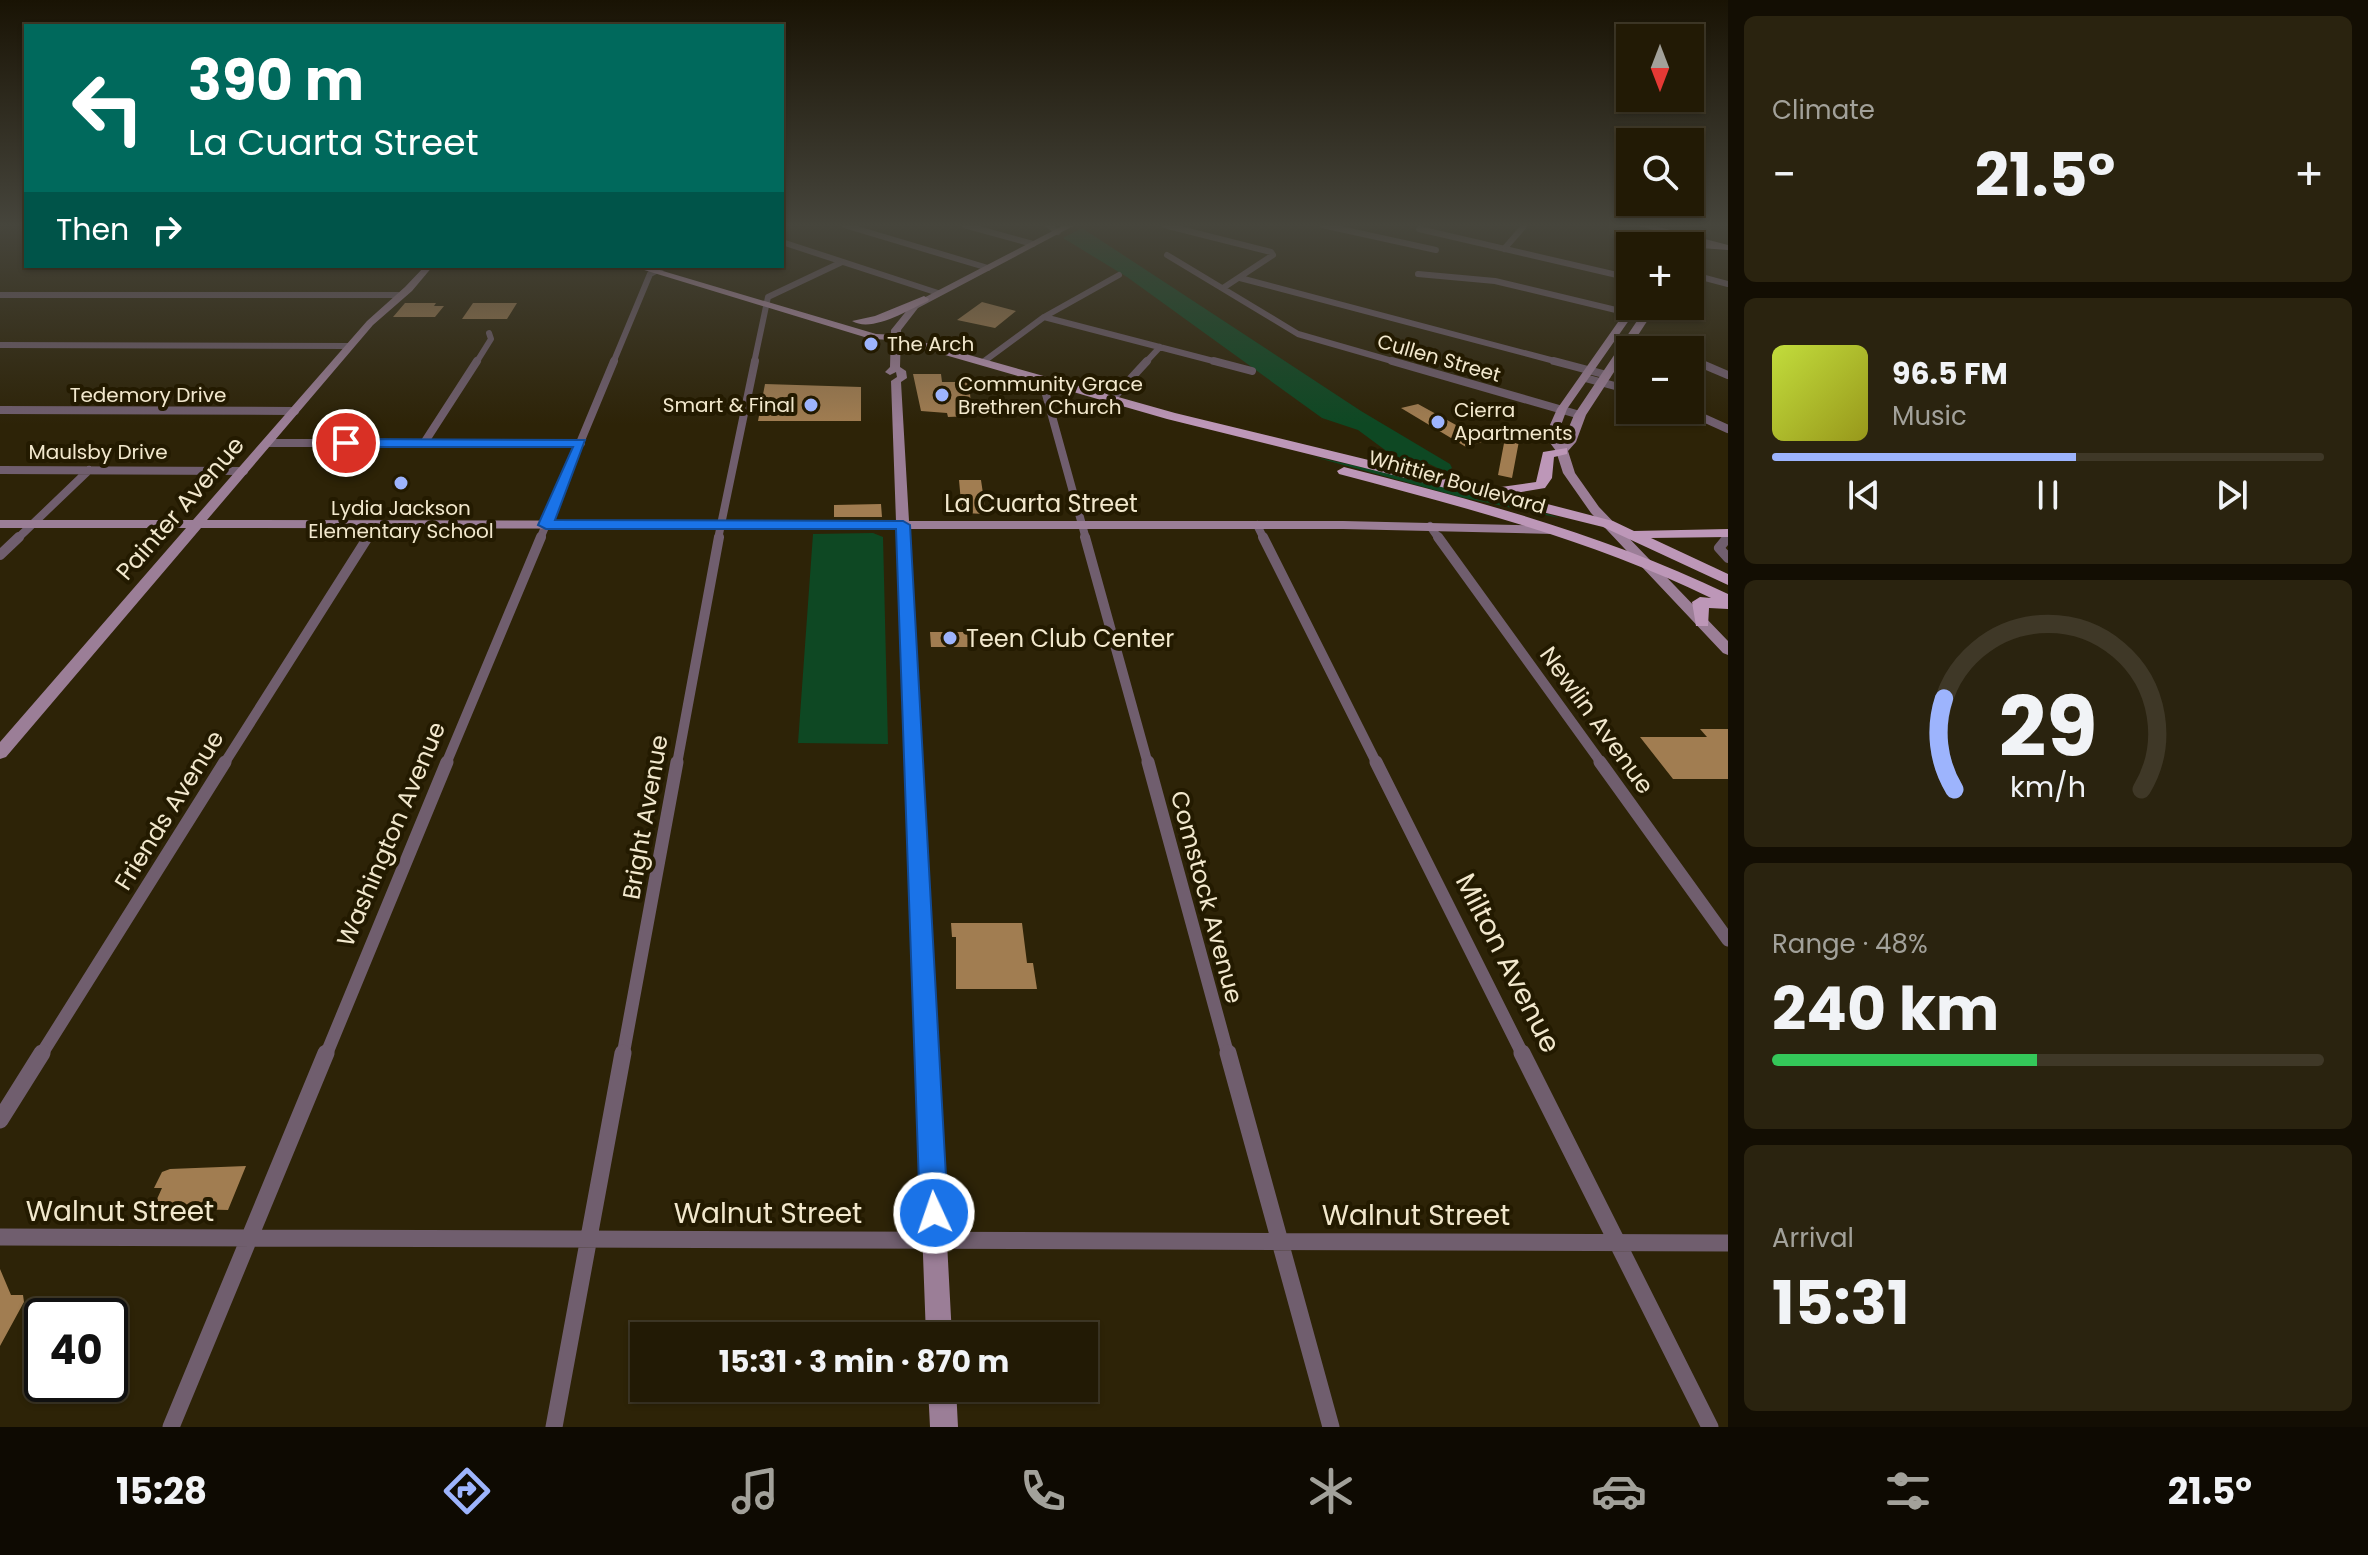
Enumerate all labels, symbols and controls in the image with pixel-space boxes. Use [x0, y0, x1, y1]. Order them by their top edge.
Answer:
north arrow [1616, 24, 1704, 112]
map controls [1616, 24, 1704, 424]
text: 390 m [188, 41, 364, 120]
icon: left [56, 56, 160, 160]
text: Climate [1772, 92, 1875, 128]
text: La Cuarta Street [188, 117, 479, 168]
button: search [1616, 128, 1704, 216]
text: 21.5° [1975, 133, 2115, 217]
text: − [1772, 144, 1796, 205]
text: + [2294, 144, 2324, 205]
text: Then [56, 208, 129, 251]
icon: right [145, 208, 189, 252]
button: + [1616, 232, 1704, 320]
street label: Cullen Street [1374, 327, 1504, 389]
place label: The Arch [887, 330, 974, 358]
marker: The Arch [862, 335, 880, 353]
button: − [1616, 336, 1704, 424]
text: 96.5 FM [1892, 352, 2008, 395]
place label: Community Grace Brethren Church [958, 370, 1143, 421]
street label: Tedemory Drive [70, 381, 226, 409]
marker: Community Grace Brethren Church [933, 386, 951, 404]
place label: Smart & Final [663, 391, 795, 419]
marker: Smart & Final [802, 396, 820, 414]
place label: Cierra Apartments [1454, 396, 1573, 447]
text: Music [1892, 398, 1967, 434]
pin [312, 409, 380, 477]
marker: Cierra Apartments [1429, 413, 1447, 431]
icon: arrive [324, 421, 368, 465]
street label: Painter Avenue [108, 429, 252, 587]
street label: Maulsby Drive [28, 438, 168, 466]
street label: Whittier Boulevard [1365, 443, 1549, 521]
icon: previous [1842, 473, 1886, 517]
icon: pause [2026, 473, 2070, 517]
icon: next [2210, 473, 2254, 517]
marker: Lydia Jackson Elementary School [392, 474, 410, 492]
street label: La Cuarta Street [944, 487, 1138, 520]
place label: Lydia Jackson Elementary School [308, 494, 494, 545]
place label: Teen Club Center [966, 622, 1174, 655]
marker: Teen Club Center [941, 629, 959, 647]
street label: Newlin Avenue [1532, 639, 1662, 801]
text: 29 [1999, 668, 2097, 784]
street label: Washington Avenue [329, 717, 453, 951]
street label: Friends Avenue [107, 724, 231, 896]
street label: Bright Avenue [614, 732, 676, 902]
text: km/h [2010, 767, 2086, 807]
street label: Comstock Avenue [1163, 787, 1251, 1007]
street label: Milton Avenue [1446, 867, 1570, 1059]
text: Range · 48% [1772, 926, 1928, 962]
text: 240 km [1772, 967, 1999, 1051]
position arrow [892, 1171, 976, 1255]
street label: Walnut Street [26, 1192, 214, 1231]
street label: Walnut Street [674, 1194, 862, 1233]
street label: Walnut Street [1322, 1196, 1510, 1235]
text: Arrival [1772, 1220, 1854, 1256]
text: 15:31 [1772, 1261, 1909, 1345]
speed limit sign: 40 [24, 1298, 128, 1402]
text: 15:31 · 3 min · 870 m [719, 1340, 1009, 1383]
icon: directions [439, 1463, 495, 1519]
icon: music [727, 1463, 783, 1519]
icon: phone [1015, 1463, 1071, 1519]
icon: climate [1303, 1463, 1359, 1519]
icon: car [1591, 1463, 1647, 1519]
icon: filters [1880, 1463, 1936, 1519]
text: 15:28 [116, 1466, 207, 1517]
text: 21.5° [2168, 1466, 2252, 1517]

